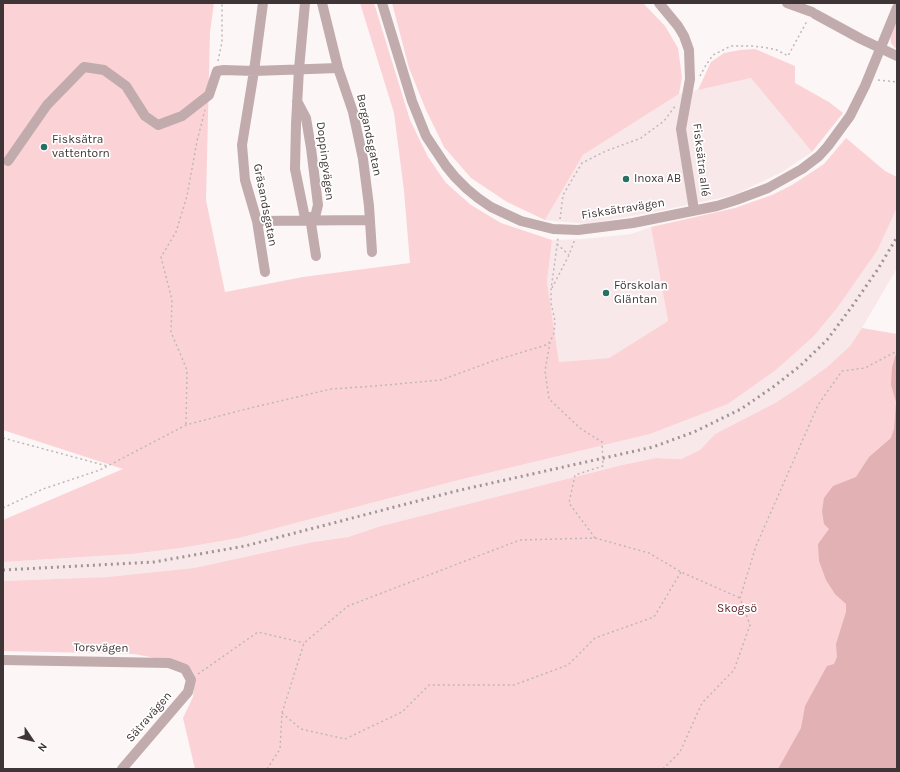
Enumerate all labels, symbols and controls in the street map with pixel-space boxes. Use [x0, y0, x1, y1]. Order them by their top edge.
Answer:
street label: Bergandsgatan [353, 93, 385, 177]
street label: Doppingvägen [313, 121, 337, 201]
street label: Fisksätra allé [689, 123, 713, 197]
place label: Fisksätra vattentorn [52, 133, 110, 161]
marker: Fisksätra vattentorn [39, 142, 49, 152]
street label: Gräsandsgatan [250, 162, 280, 248]
place label: Inoxa AB [634, 172, 681, 186]
marker: Inoxa AB [621, 174, 631, 184]
street label: Fisksätravägen [580, 195, 666, 223]
place label: Förskolan Gläntan [614, 279, 668, 307]
marker: Förskolan Gläntan [601, 288, 611, 298]
park label: Skogsö [717, 602, 757, 616]
street label: Torsvägen [73, 640, 129, 656]
street label: Sätravägen [123, 689, 175, 745]
north arrow [12, 720, 52, 760]
text: N [35, 740, 50, 754]

